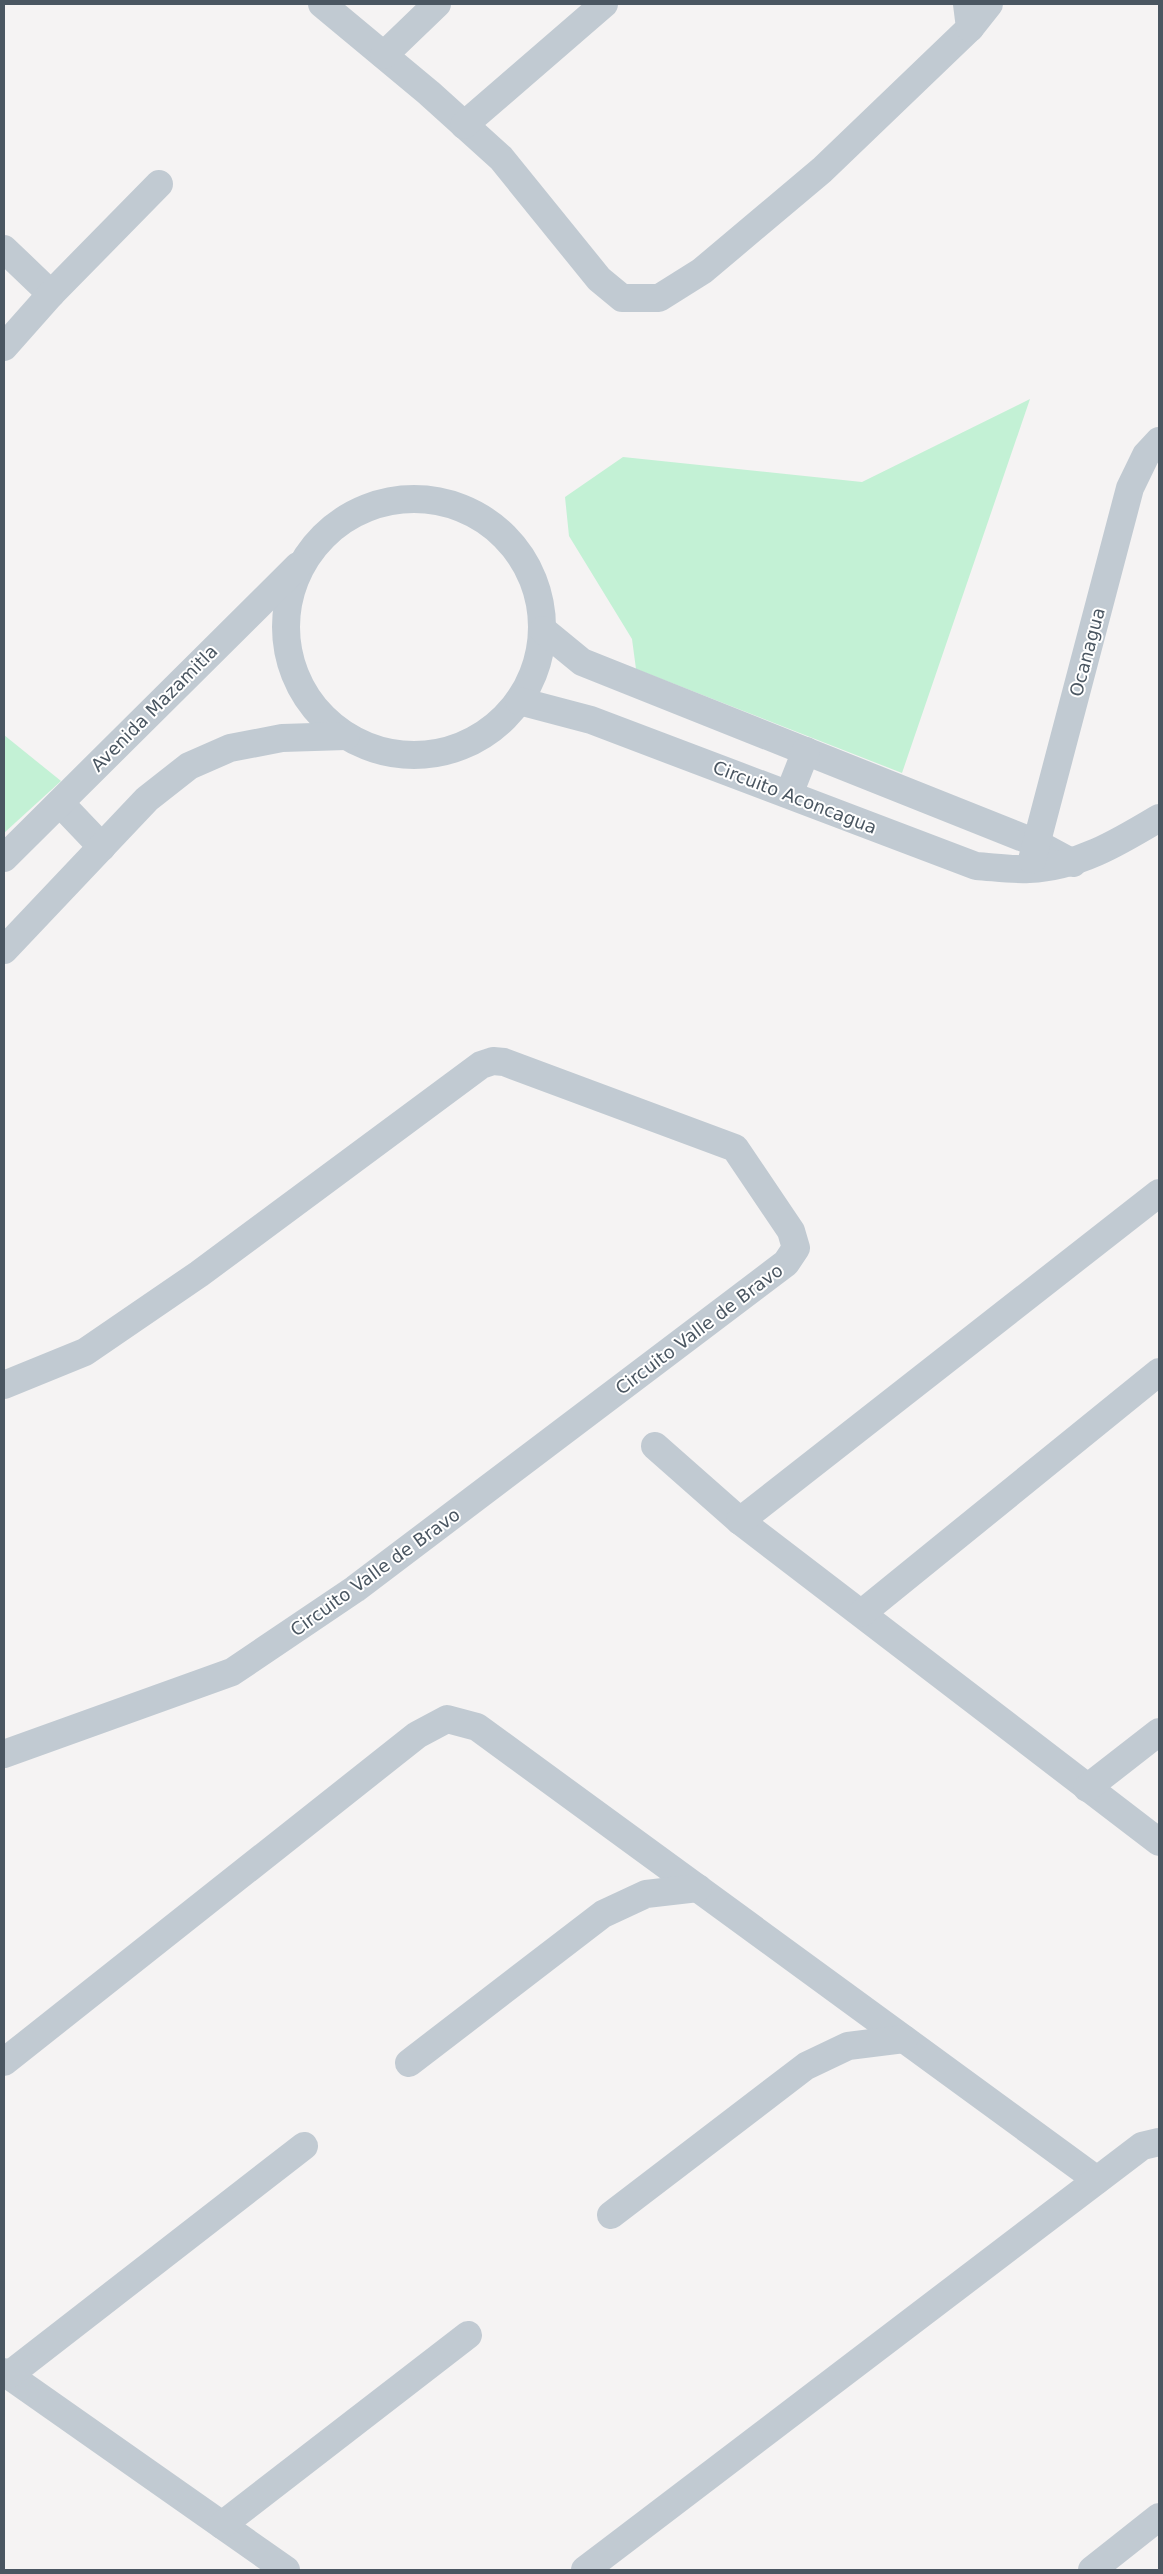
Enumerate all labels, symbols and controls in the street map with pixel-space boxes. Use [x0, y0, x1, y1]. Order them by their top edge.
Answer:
street label: Ocanagua [1065, 605, 1109, 699]
street label: Avenida Mazamitla [86, 640, 222, 776]
street label: Circuito Aconcagua [710, 756, 880, 838]
street label: Circuito Valle de Bravo [611, 1259, 787, 1399]
street label: Circuito Valle de Bravo [286, 1504, 464, 1640]

